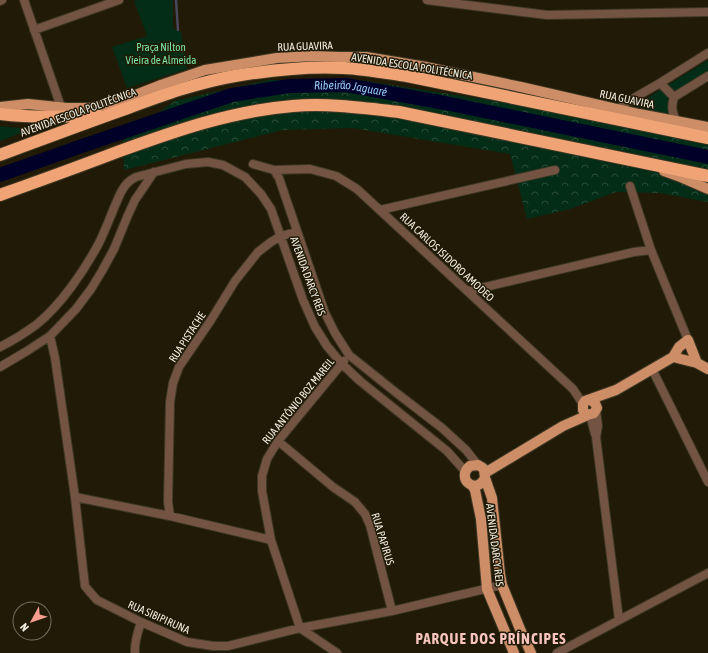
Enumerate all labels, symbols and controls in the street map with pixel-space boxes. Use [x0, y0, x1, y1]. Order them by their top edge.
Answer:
street label: RUA GUAVIRA [277, 39, 334, 53]
park label: Praça Nilton Vieira de Almeida [126, 41, 196, 66]
street label: AVENIDA ESCOLA POLITÉCNICA [351, 51, 474, 82]
water label: Ribeirão Jaguaré [314, 78, 389, 99]
street label: AVENIDA ESCOLA POLITÉCNICA [19, 85, 138, 139]
street label: RUA GUAVIRA [599, 87, 656, 111]
street label: RUA CARLOS ISIDORO AMODEO [398, 210, 496, 304]
street label: AVENIDA DARCY REIS [288, 235, 328, 318]
street label: RUA PISTACHE [166, 309, 208, 364]
street label: RUA ANTÔNIO BOZ MAREIL [260, 355, 337, 446]
street label: AVENIDA DARCY REIS [484, 503, 506, 588]
street label: RUA PAPIRUS [369, 511, 397, 567]
street label: RUA SIBIPIRUNA [126, 598, 192, 636]
north arrow [12, 601, 52, 641]
text: N [18, 621, 31, 634]
district label: PARQUE DOS PRÍNCIPES [415, 630, 567, 647]

